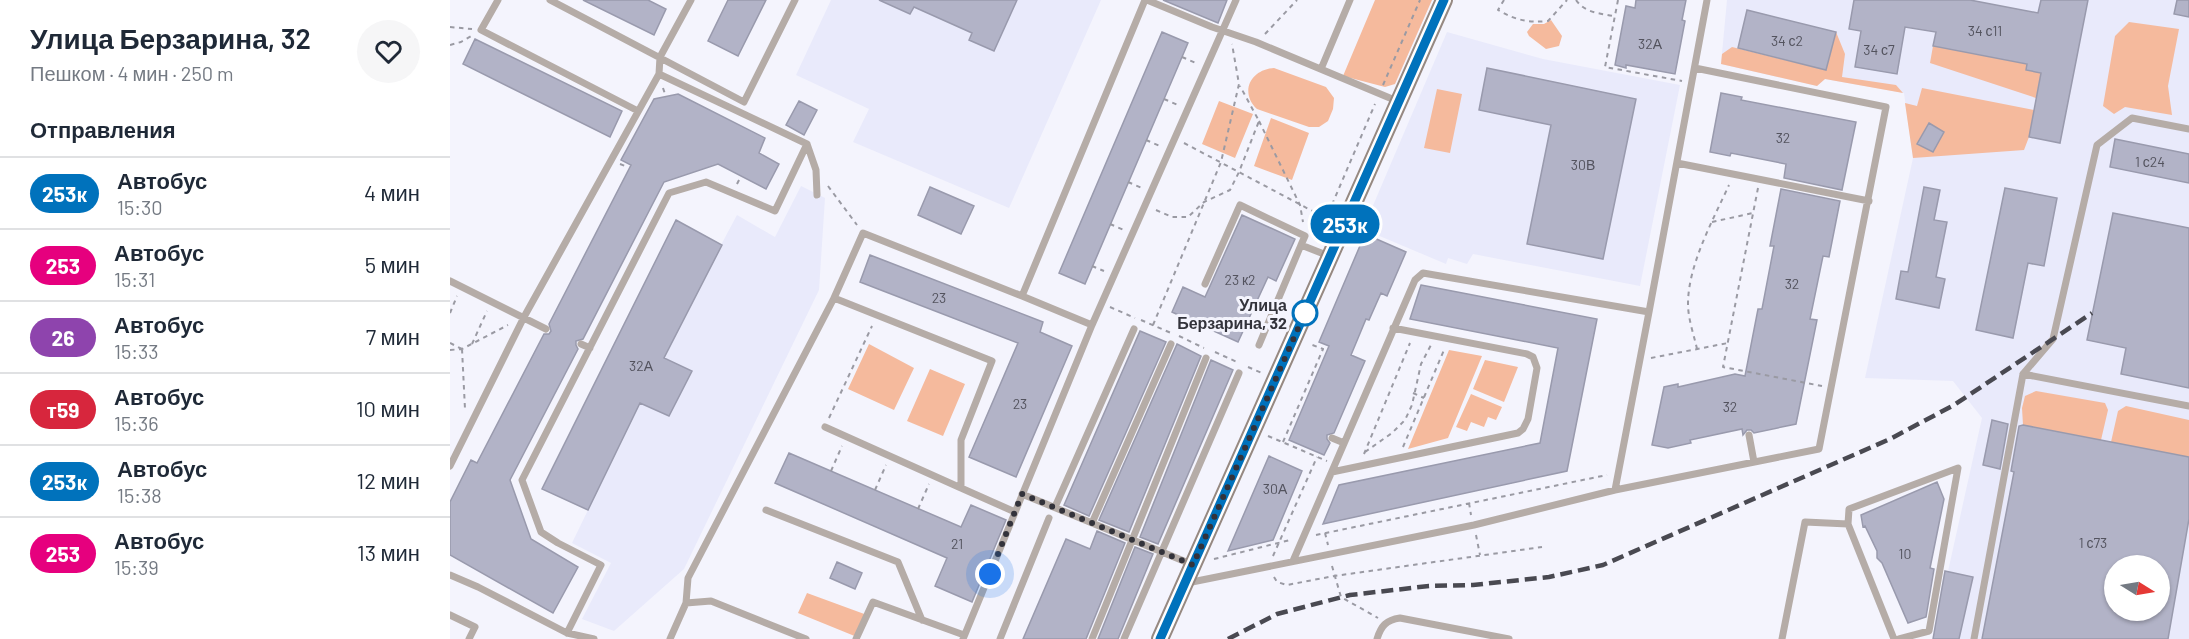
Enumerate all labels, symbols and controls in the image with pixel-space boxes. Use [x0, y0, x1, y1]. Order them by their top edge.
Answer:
button: heart [357, 20, 420, 83]
text: Улица Берзарина, 32 [30, 21, 311, 55]
house number: 34 с11 [1968, 22, 2002, 39]
house number: 34 с2 [1771, 32, 1803, 49]
house number: 32А [1638, 35, 1663, 52]
house number: 34 с7 [1863, 41, 1895, 58]
text: Пешком · 4 мин · 250 m [30, 61, 234, 85]
text: Отправления [30, 116, 176, 142]
house number: 32 [1776, 129, 1790, 146]
house number: 1 с24 [2135, 153, 2165, 170]
house number: 30В [1571, 156, 1595, 173]
text: Автобус [117, 167, 207, 193]
text: 4 мин [364, 179, 420, 205]
text: 253к [42, 181, 87, 206]
text: 15:30 [117, 195, 163, 219]
line badge: 253к [1303, 204, 1387, 244]
text: 253к [1323, 212, 1367, 237]
text: Автобус [114, 239, 204, 265]
text: 5 мин [365, 251, 420, 277]
text: 253 [46, 253, 80, 278]
text: 15:31 [114, 267, 155, 291]
house number: 23 к2 [1224, 271, 1256, 288]
house number: 32 [1785, 275, 1799, 292]
house number: 23 [932, 289, 946, 306]
place label: Улица Берзарина, 32 [1177, 295, 1287, 332]
marker: Улица Берзарина, 32 [1292, 300, 1318, 326]
text: Автобус [114, 311, 204, 337]
text: 7 мин [366, 323, 420, 349]
text: 26 [51, 325, 75, 350]
text: 15:33 [114, 339, 159, 363]
house number: 32А [629, 357, 654, 374]
text: Автобус [114, 383, 204, 409]
text: 10 мин [356, 395, 420, 421]
house number: 23 [1013, 395, 1027, 412]
text: т59 [47, 397, 79, 422]
house number: 32 [1723, 398, 1737, 415]
text: 15:36 [114, 411, 159, 435]
text: Автобус [117, 455, 207, 481]
text: 12 мин [357, 467, 420, 493]
text: 253к [42, 469, 87, 494]
house number: 30А [1263, 480, 1288, 497]
text: 15:38 [117, 483, 162, 507]
text: Автобус [114, 527, 204, 553]
house number: 1 с73 [2079, 534, 2107, 551]
house number: 21 [951, 535, 963, 552]
text: 13 мин [357, 539, 420, 565]
text: 253 [46, 541, 80, 566]
house number: 10 [1899, 545, 1911, 562]
text: 15:39 [114, 555, 159, 579]
north arrow [2104, 555, 2170, 621]
map controls [2104, 555, 2170, 621]
your location [975, 559, 1005, 589]

